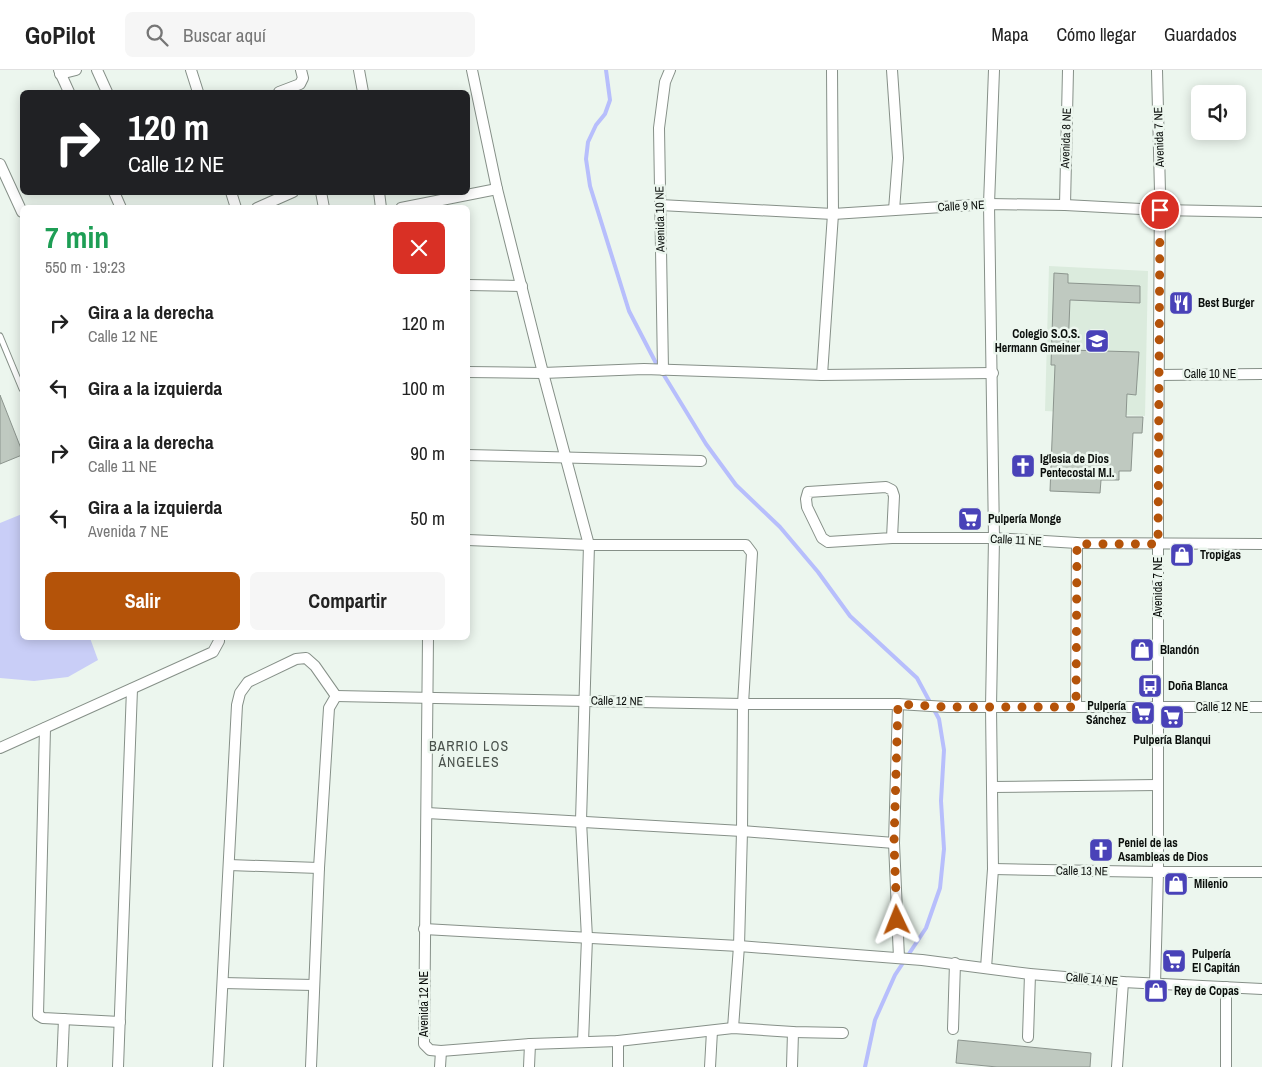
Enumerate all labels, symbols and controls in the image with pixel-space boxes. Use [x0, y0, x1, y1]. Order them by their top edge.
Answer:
search box [125, 12, 475, 57]
text: GoPilot [25, 19, 95, 51]
icon: search [143, 21, 171, 49]
text: Buscar aquí [183, 22, 266, 48]
text: Mapa [991, 22, 1028, 47]
text: Cómo llegar [1056, 22, 1136, 47]
text: Guardados [1164, 22, 1237, 47]
map controls [1191, 85, 1246, 140]
button: sound [1191, 85, 1246, 140]
text: 120 m [128, 104, 209, 151]
street label: Avenida 7 NE [1150, 106, 1168, 169]
street label: Avenida 8 NE [1057, 107, 1075, 170]
icon: right [45, 110, 110, 175]
text: Calle 12 NE [128, 149, 224, 179]
street label: Avenida 10 NE [651, 186, 669, 253]
pin [1139, 189, 1181, 231]
icon: arrive [1146, 196, 1174, 224]
street label: Calle 9 NE [937, 197, 985, 215]
text: 7 min [45, 217, 109, 257]
button: close [393, 222, 445, 274]
text: 550 m · 19:23 [45, 256, 125, 278]
restaurant icon: Best Burger [1168, 290, 1194, 316]
place label: Best Burger [1198, 295, 1254, 311]
text: Gira a la derecha [88, 299, 214, 325]
icon: right [45, 309, 73, 337]
text: 120 m [402, 310, 445, 336]
text: Calle 12 NE [88, 325, 158, 347]
place label: Colegio S.O.S. Hermann Gmeiner [995, 326, 1080, 356]
school or university icon: Colegio S.O.S. Hermann Gmeiner [1084, 328, 1110, 354]
street label: Calle 10 NE [1184, 366, 1236, 382]
icon: left [45, 374, 73, 402]
text: Gira a la izquierda [88, 375, 222, 401]
text: 100 m [402, 375, 445, 401]
text: Gira a la derecha [88, 429, 214, 455]
icon: right [45, 439, 73, 467]
text: 90 m [410, 440, 445, 466]
place label: Iglesia de Dios Pentecostal M.I. [1040, 451, 1115, 481]
church icon: Iglesia de Dios Pentecostal M.I. [1010, 453, 1036, 479]
text: Calle 11 NE [88, 455, 157, 477]
text: Gira a la izquierda [88, 494, 222, 520]
icon: left [45, 504, 73, 532]
text: 50 m [410, 505, 445, 531]
supermarket icon: Pulpería Monge [957, 506, 983, 532]
place label: Pulpería Monge [988, 511, 1062, 527]
text: Avenida 7 NE [88, 520, 169, 542]
street label: Calle 11 NE [990, 531, 1042, 549]
shop icon: Tropigas [1169, 542, 1195, 568]
place label: Tropigas [1200, 547, 1242, 563]
street label: Avenida 7 NE [1150, 557, 1166, 618]
button: Salir [45, 572, 240, 630]
button: Compartir [250, 572, 445, 630]
shop icon: Blandón [1129, 637, 1155, 663]
place label: Blandón [1160, 642, 1199, 658]
bus stop icon: Doña Blanca [1137, 673, 1163, 699]
place label: Doña Blanca [1168, 678, 1228, 694]
street label: Calle 12 NE [591, 693, 643, 709]
place label: Pulpería Sánchez [1086, 698, 1127, 728]
street label: Calle 12 NE [1196, 699, 1248, 715]
supermarket icon: Pulpería Sánchez [1130, 700, 1156, 726]
supermarket icon: Pulpería Blanqui [1159, 704, 1185, 730]
place label: Pulpería Blanqui [1133, 732, 1211, 748]
district label: BARRIO LOS ÁNGELES [429, 737, 509, 771]
place label: Peniel de las Asambleas de Dios [1118, 835, 1209, 865]
church icon: Peniel de las Asambleas de Dios [1088, 837, 1114, 863]
street label: Calle 13 NE [1056, 863, 1108, 879]
shop icon: Milenio [1163, 871, 1189, 897]
place label: Milenio [1194, 876, 1228, 892]
position arrow [870, 893, 922, 945]
place label: Pulpería El Capitán [1192, 946, 1240, 976]
supermarket icon: Pulpería El Capitán [1161, 948, 1187, 974]
street label: Calle 14 NE [1065, 969, 1119, 989]
street label: Avenida 12 NE [416, 971, 432, 1038]
shop icon: Rey de Copas [1143, 978, 1169, 1004]
place label: Rey de Copas [1174, 983, 1240, 999]

